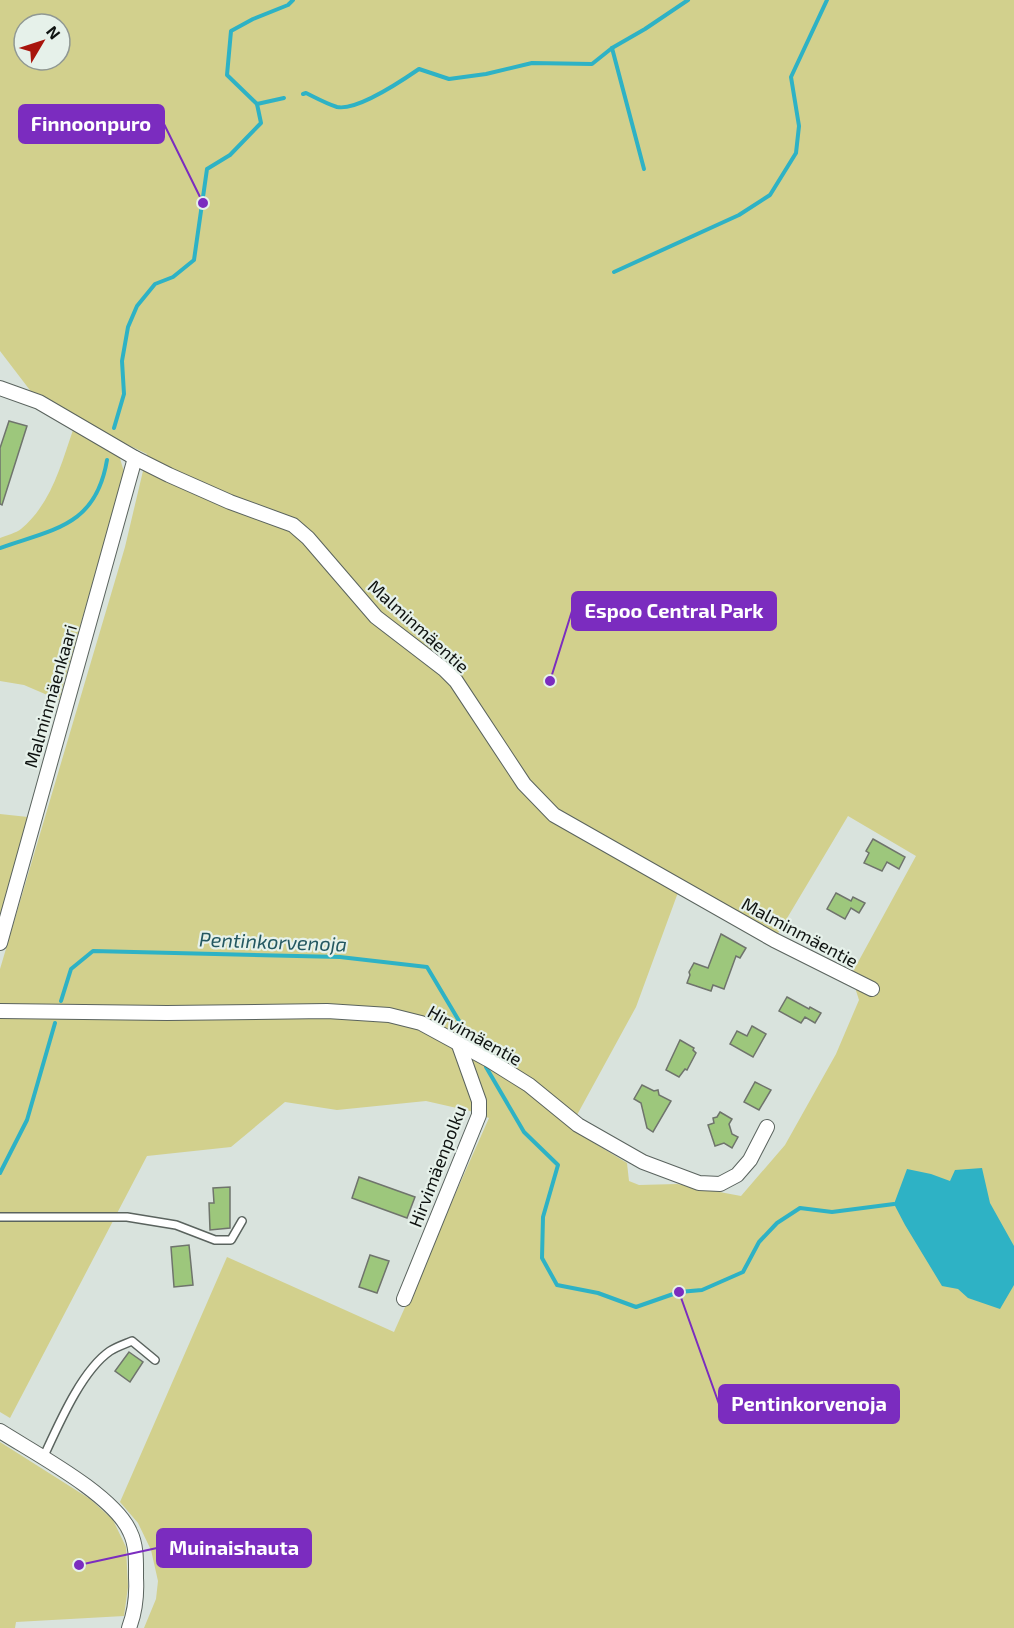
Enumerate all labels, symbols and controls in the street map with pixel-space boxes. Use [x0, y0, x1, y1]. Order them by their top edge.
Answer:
north arrow [12, 12, 72, 72]
text: N [43, 22, 65, 43]
callout: Finnoonpuro [19, 105, 164, 143]
text: Finnoonpuro [31, 111, 151, 135]
street label: Malminmäentie [364, 575, 474, 677]
callout: Espoo Central Park [572, 592, 776, 630]
text: Espoo Central Park [584, 598, 764, 622]
street label: Malminmäenkaari [19, 622, 81, 770]
street label: Malminmäentie [738, 892, 862, 972]
water label: Pentinkorvenoja [199, 926, 347, 956]
street label: Hirvimäentie [424, 1000, 526, 1070]
street label: Hirvimäenpolku [404, 1102, 470, 1230]
callout: Pentinkorvenoja [719, 1385, 899, 1423]
text: Pentinkorvenoja [731, 1391, 887, 1415]
callout: Muinaishauta [157, 1529, 311, 1567]
text: Muinaishauta [169, 1535, 299, 1559]

